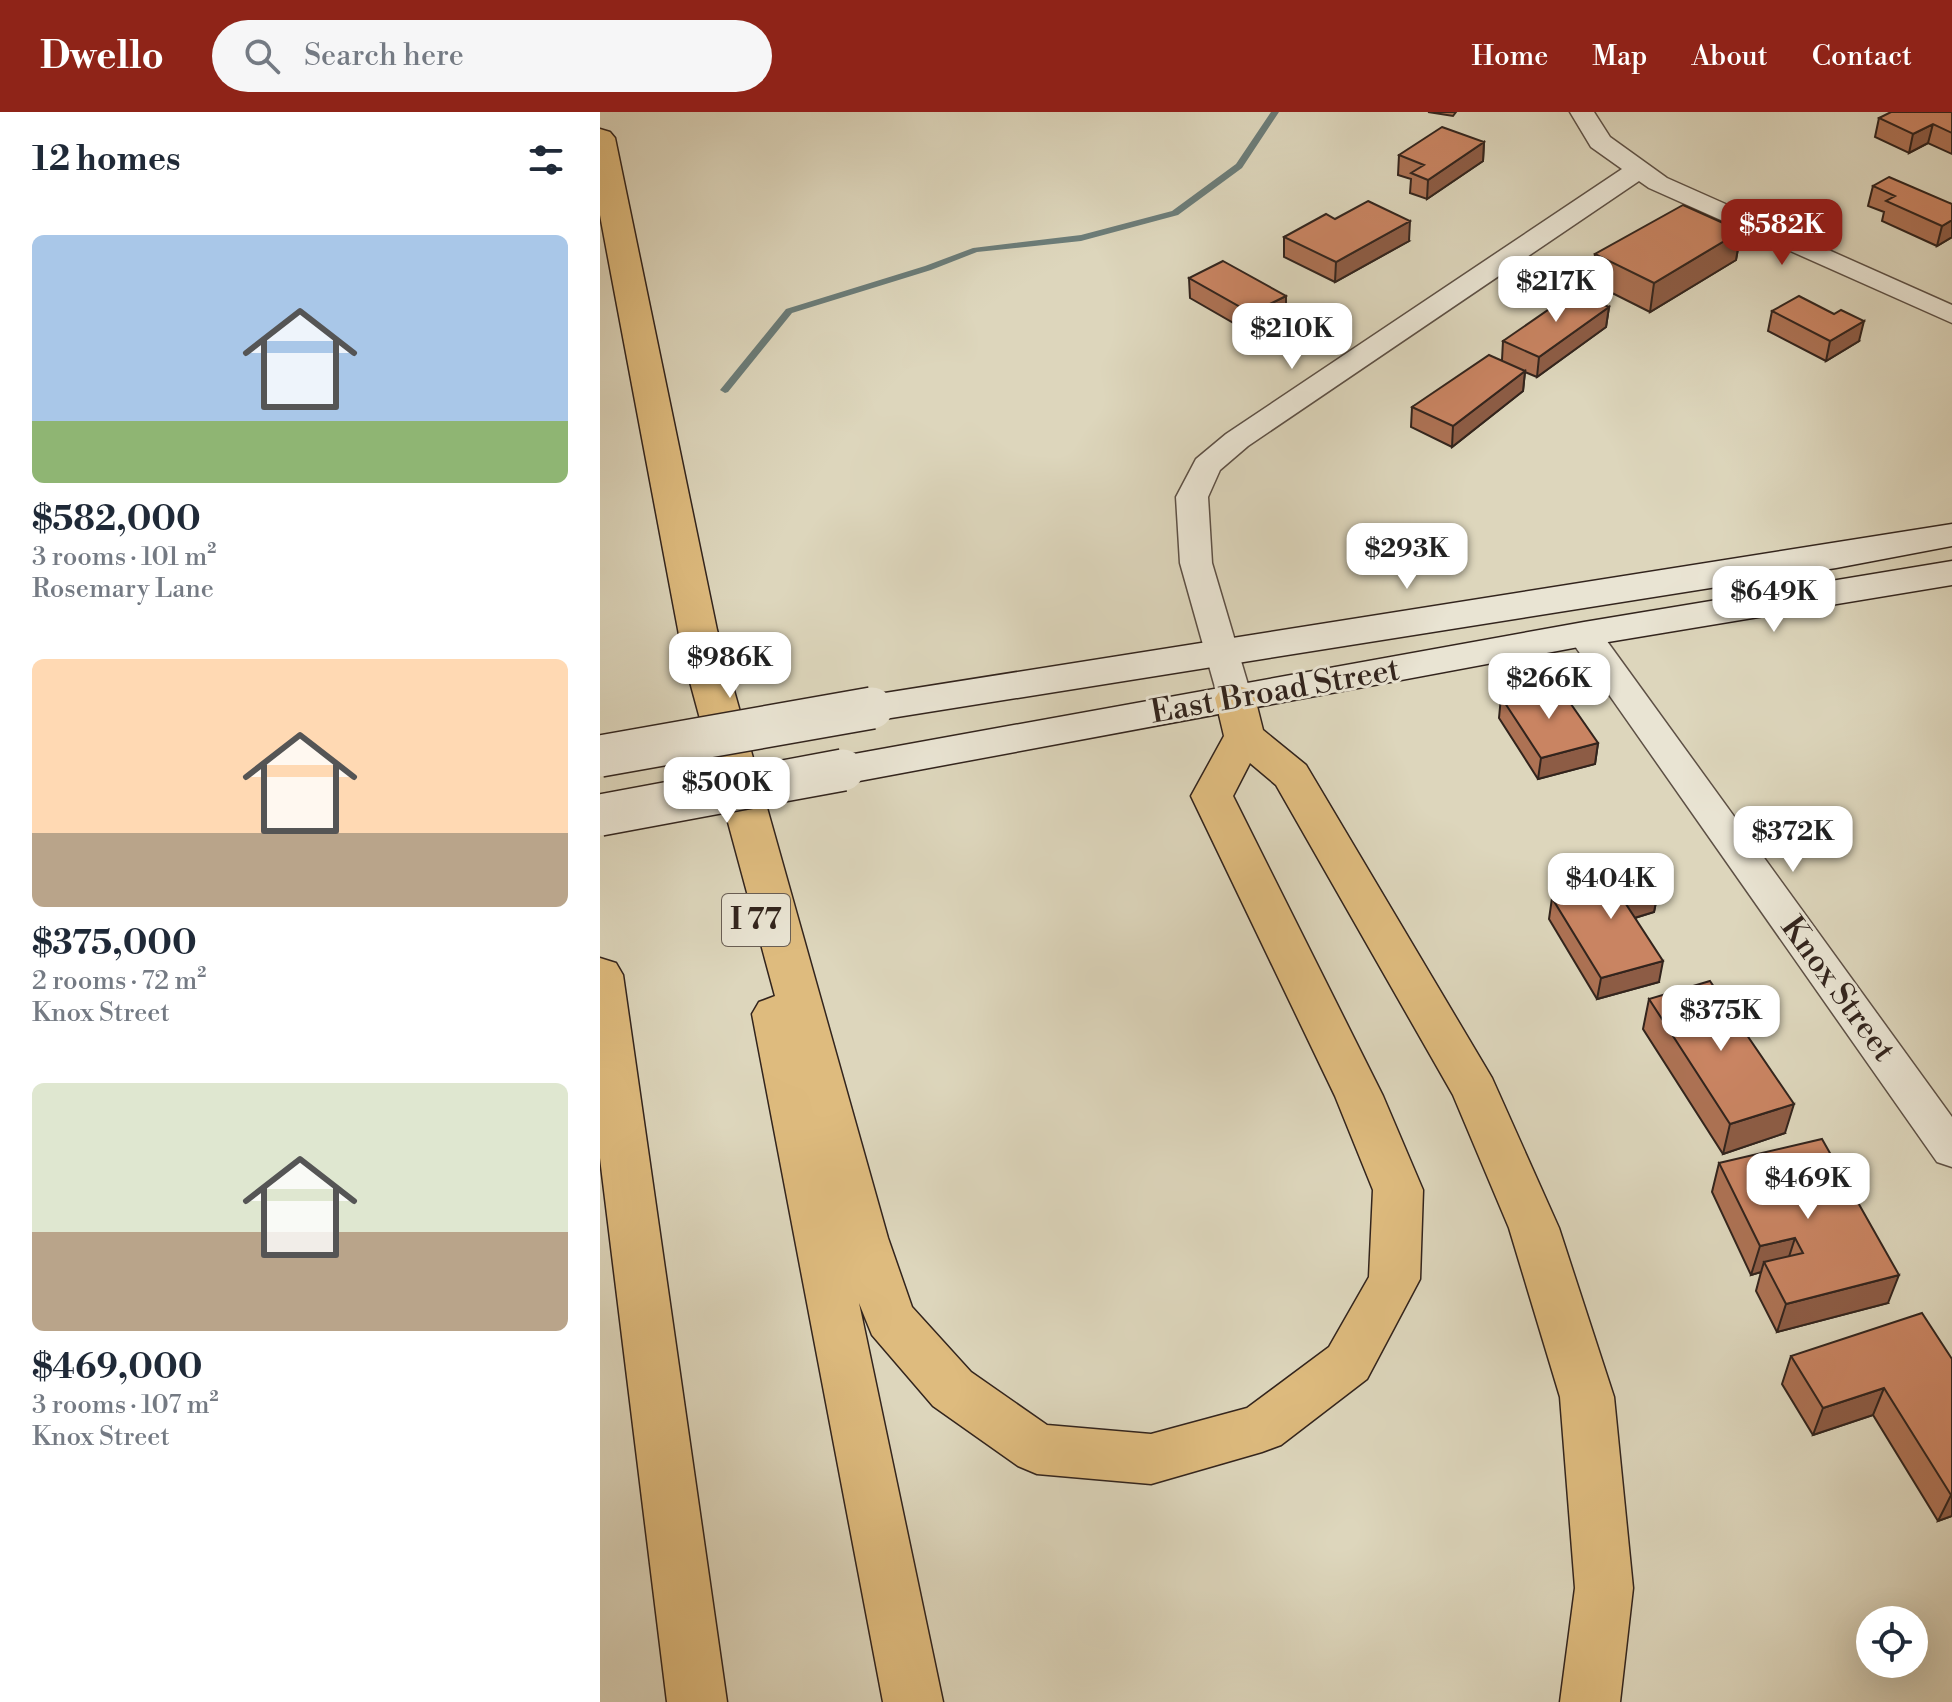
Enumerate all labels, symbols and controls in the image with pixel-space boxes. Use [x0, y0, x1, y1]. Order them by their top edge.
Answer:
search box [212, 20, 772, 92]
text: Dwello [40, 33, 164, 80]
icon: search [240, 34, 284, 78]
text: Search here [304, 37, 464, 75]
text: Home [1472, 39, 1548, 74]
text: Map [1592, 39, 1647, 74]
text: About [1691, 39, 1768, 74]
text: Contact [1812, 39, 1912, 74]
icon: filters [524, 138, 568, 182]
text: 12 homes [32, 139, 181, 181]
pin: $582K [1726, 199, 1838, 267]
text: $582K [1739, 209, 1825, 241]
pin: $217K [1500, 256, 1612, 324]
text: $217K [1516, 266, 1596, 298]
icon: home [228, 287, 372, 431]
pin: $210K [1236, 303, 1348, 371]
text: $210K [1250, 313, 1334, 345]
text: $582,000 [32, 499, 201, 541]
pin: $293K [1351, 523, 1463, 591]
text: $293K [1365, 533, 1449, 565]
text: 3 rooms · 101 m² [32, 541, 216, 573]
pin: $649K [1718, 566, 1830, 634]
text: Rosemary Lane [32, 573, 214, 605]
text: $649K [1730, 576, 1818, 608]
pin: $986K [674, 632, 786, 700]
text: $986K [687, 642, 773, 674]
street label: East Broad Street [1147, 649, 1403, 733]
pin: $266K [1493, 653, 1605, 721]
text: $266K [1506, 663, 1592, 695]
icon: home [228, 711, 372, 855]
pin: $500K [671, 757, 783, 825]
text: $500K [682, 767, 772, 799]
pin: $372K [1737, 806, 1849, 874]
text: $372K [1752, 816, 1834, 848]
pin: $404K [1555, 853, 1667, 921]
text: $404K [1566, 863, 1656, 895]
road number: I 77 [722, 894, 790, 946]
street label: Knox Street [1772, 909, 1904, 1069]
text: $375,000 [32, 923, 197, 965]
text: 2 rooms · 72 m² [32, 965, 206, 997]
pin: $375K [1665, 985, 1777, 1053]
text: $375K [1680, 995, 1762, 1027]
text: Knox Street [32, 997, 170, 1029]
icon: home [228, 1135, 372, 1279]
pin: $469K [1752, 1153, 1864, 1221]
text: $469K [1765, 1163, 1851, 1195]
text: $469,000 [32, 1347, 202, 1389]
text: 3 rooms · 107 m² [32, 1389, 219, 1421]
text: Knox Street [32, 1421, 170, 1453]
map controls [1856, 1606, 1928, 1678]
button: locate [1856, 1606, 1928, 1678]

